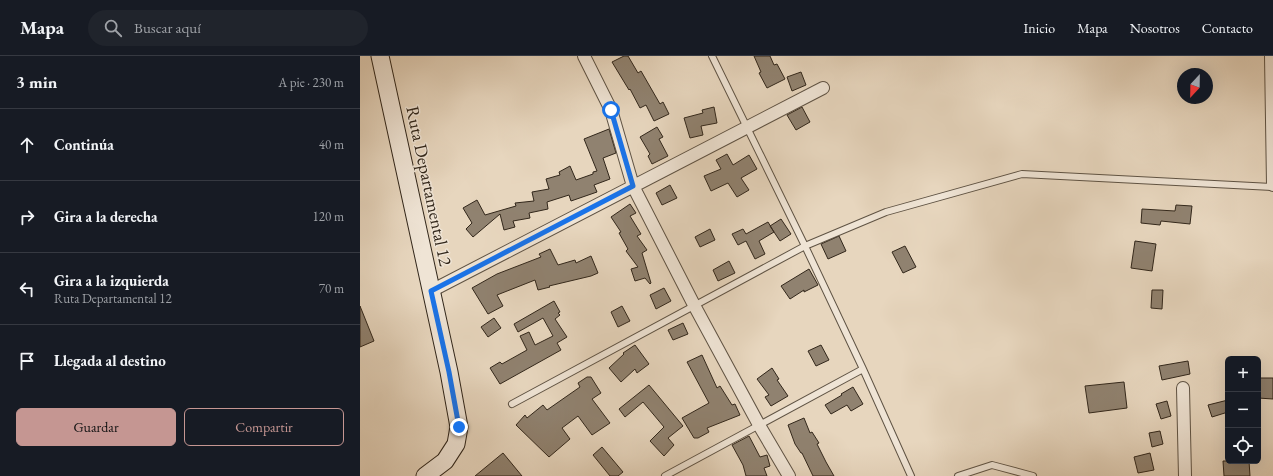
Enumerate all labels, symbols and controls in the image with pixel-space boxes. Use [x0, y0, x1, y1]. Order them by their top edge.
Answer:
search box [88, 10, 368, 46]
text: Mapa [20, 15, 64, 40]
icon: search [102, 17, 124, 39]
text: Buscar aquí [134, 18, 201, 37]
text: Inicio [1024, 19, 1055, 37]
text: Mapa [1077, 19, 1108, 37]
text: Nosotros [1130, 19, 1180, 37]
text: Contacto [1202, 19, 1253, 37]
north arrow [1177, 68, 1213, 104]
text: 3 min [16, 71, 57, 93]
text: A pie · 230 m [278, 74, 344, 91]
route start [602, 101, 620, 119]
street label: Ruta Departamental 12 [401, 104, 458, 268]
icon: ahead [16, 134, 38, 156]
text: Continúa [54, 135, 114, 154]
text: 40 m [319, 136, 344, 153]
icon: right [16, 206, 38, 228]
text: Gira a la derecha [54, 207, 158, 226]
text: 120 m [313, 208, 344, 225]
text: Gira a la izquierda [54, 271, 169, 290]
icon: left [16, 278, 38, 300]
text: 70 m [319, 280, 344, 297]
text: Ruta Departamental 12 [54, 290, 172, 307]
icon: arrive [16, 350, 38, 372]
text: Llegada al destino [54, 351, 166, 370]
map controls [1225, 356, 1261, 464]
button: + [1225, 356, 1261, 392]
button: − [1225, 392, 1261, 428]
button: Guardar [16, 408, 176, 446]
button: Compartir [184, 408, 344, 446]
route end [450, 418, 468, 436]
button: locate [1225, 428, 1261, 464]

